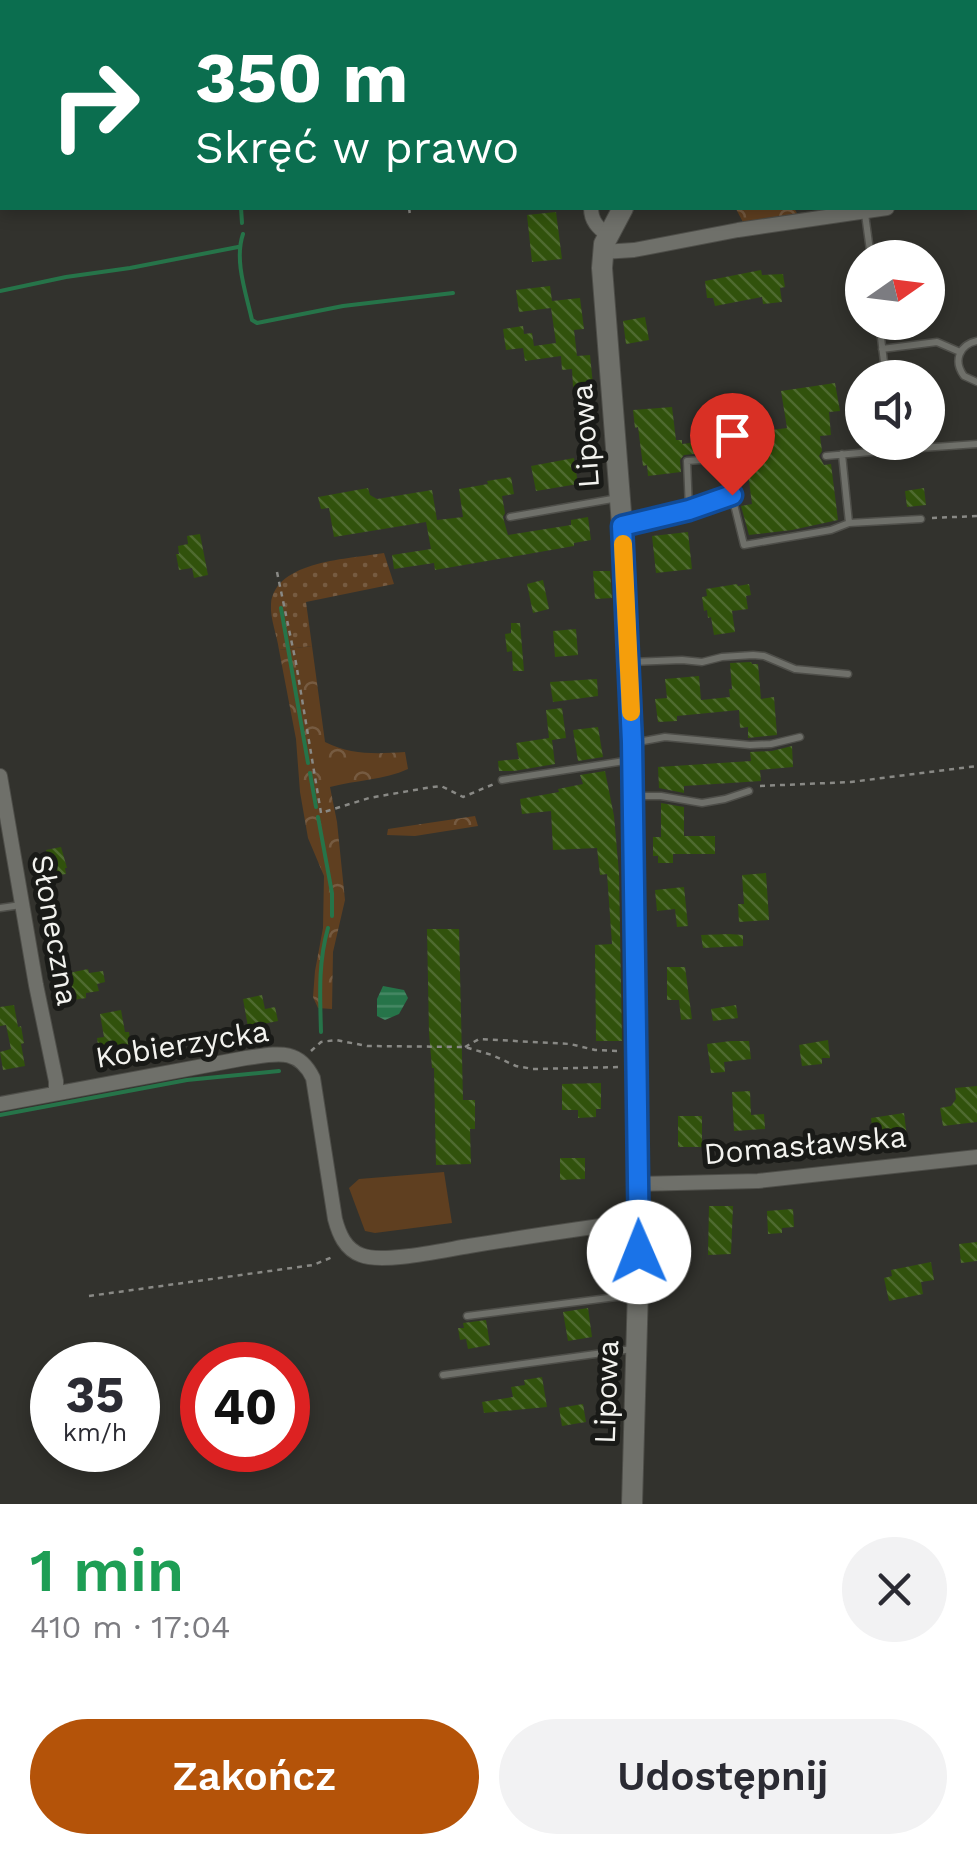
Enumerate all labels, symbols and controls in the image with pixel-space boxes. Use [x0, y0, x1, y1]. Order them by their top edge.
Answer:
text: 350 m [195, 37, 408, 119]
icon: right [30, 40, 160, 170]
text: Skręć w prawo [195, 121, 519, 174]
north arrow [845, 240, 945, 340]
map controls [845, 240, 945, 460]
button: sound [845, 360, 945, 460]
street label: Lipowa [564, 383, 606, 489]
pin [690, 393, 775, 496]
icon: arrive [705, 408, 760, 463]
street label: Słoneczna [25, 852, 85, 1008]
street label: Kobierzycka [93, 1013, 271, 1075]
street label: Domasławska [702, 1119, 908, 1171]
position arrow [587, 1200, 691, 1304]
street label: Lipowa [587, 1339, 625, 1445]
speed limit sign: 40 [180, 1342, 310, 1472]
text: 35 [66, 1365, 124, 1424]
text: km/h [63, 1418, 127, 1447]
text: 1 min [30, 1535, 184, 1606]
button: close [842, 1537, 947, 1642]
text: 410 m · 17:04 [30, 1608, 231, 1646]
button: Zakończ [30, 1719, 479, 1834]
button: Udostępnij [499, 1719, 947, 1834]

